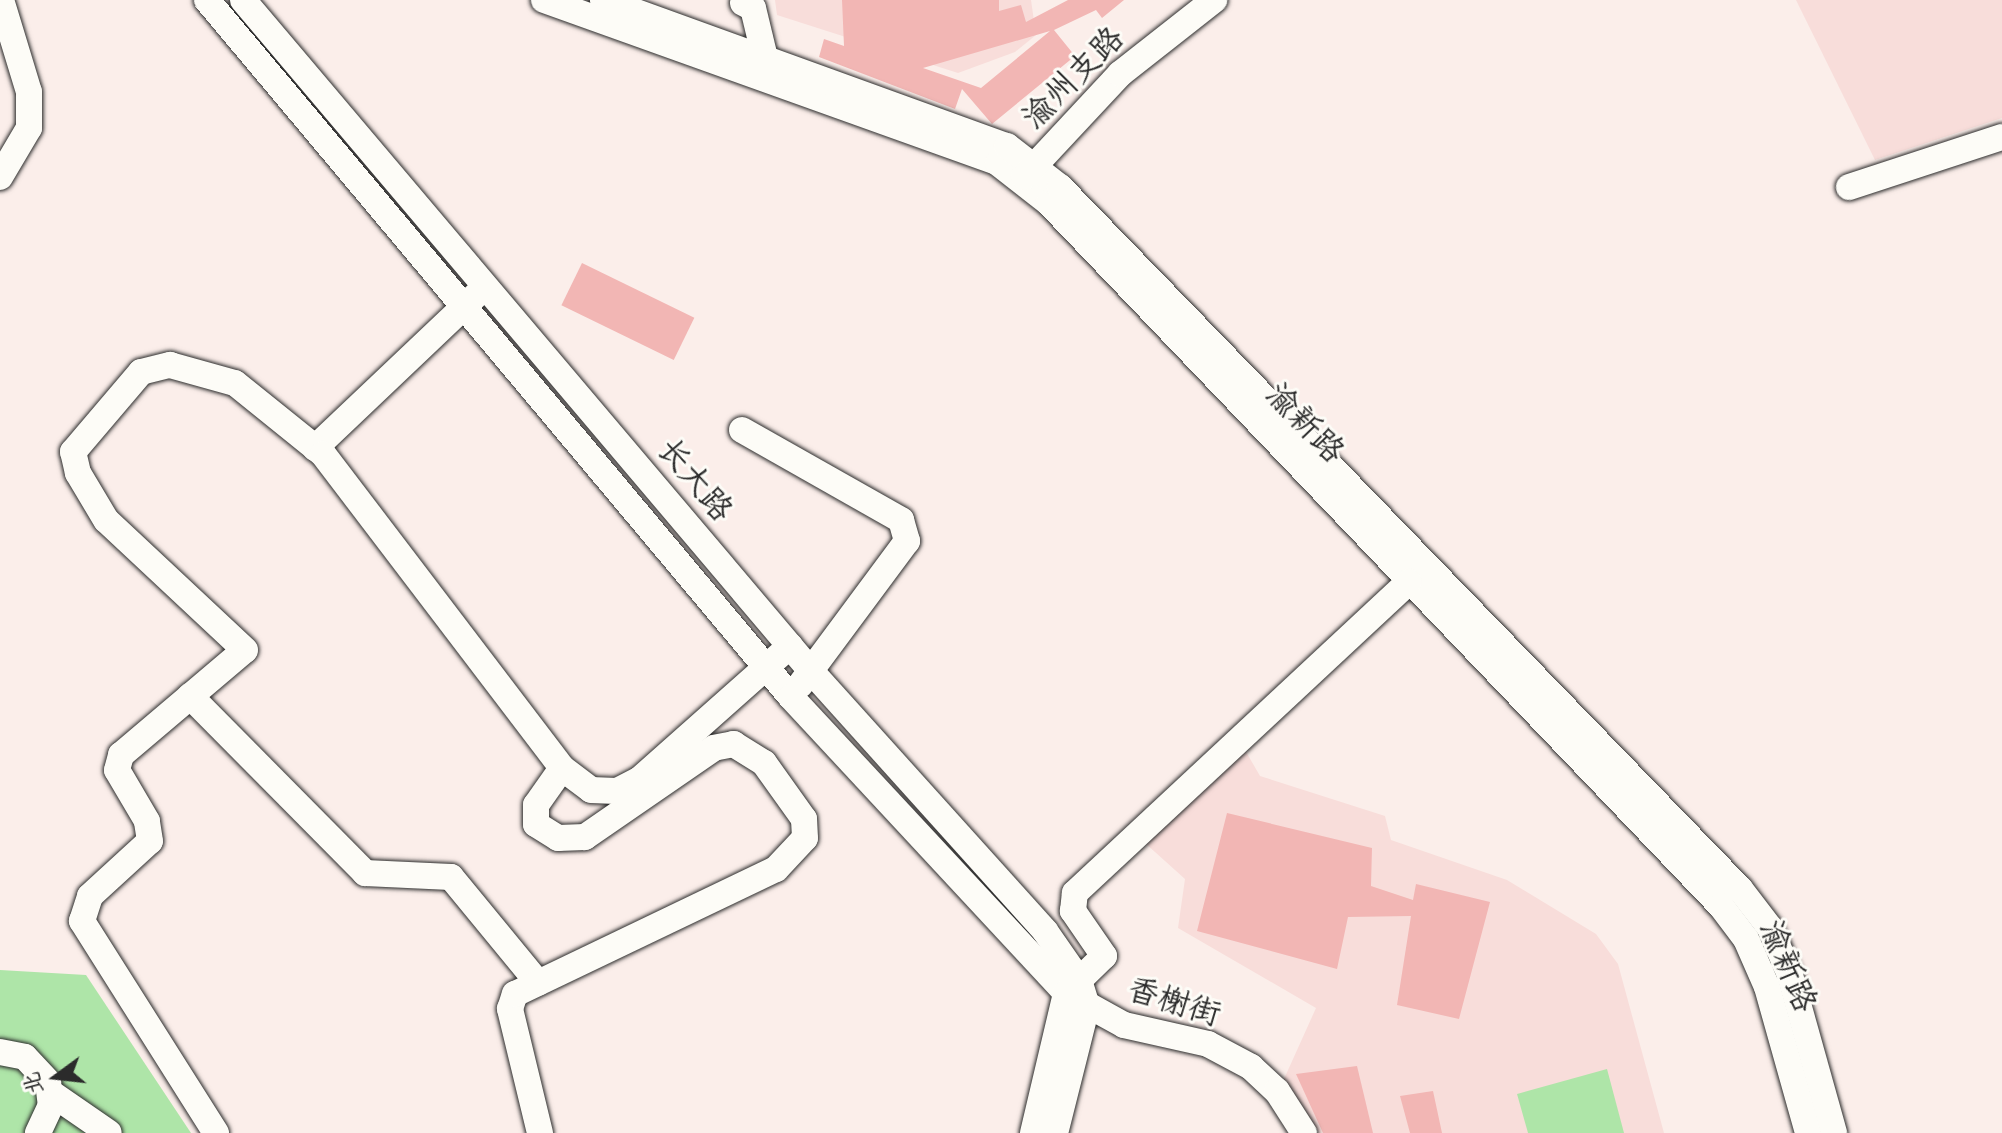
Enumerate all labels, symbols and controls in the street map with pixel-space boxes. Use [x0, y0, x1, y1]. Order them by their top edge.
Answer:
street label: 渝州支路 [1014, 19, 1132, 137]
street label: 渝新路 [1258, 375, 1352, 471]
street label: 长大路 [649, 431, 741, 529]
street label: 渝新路 [1752, 914, 1824, 1018]
street label: 香榭街 [1122, 970, 1226, 1034]
north arrow [16, 1037, 96, 1117]
text: 北 [16, 1069, 49, 1097]

